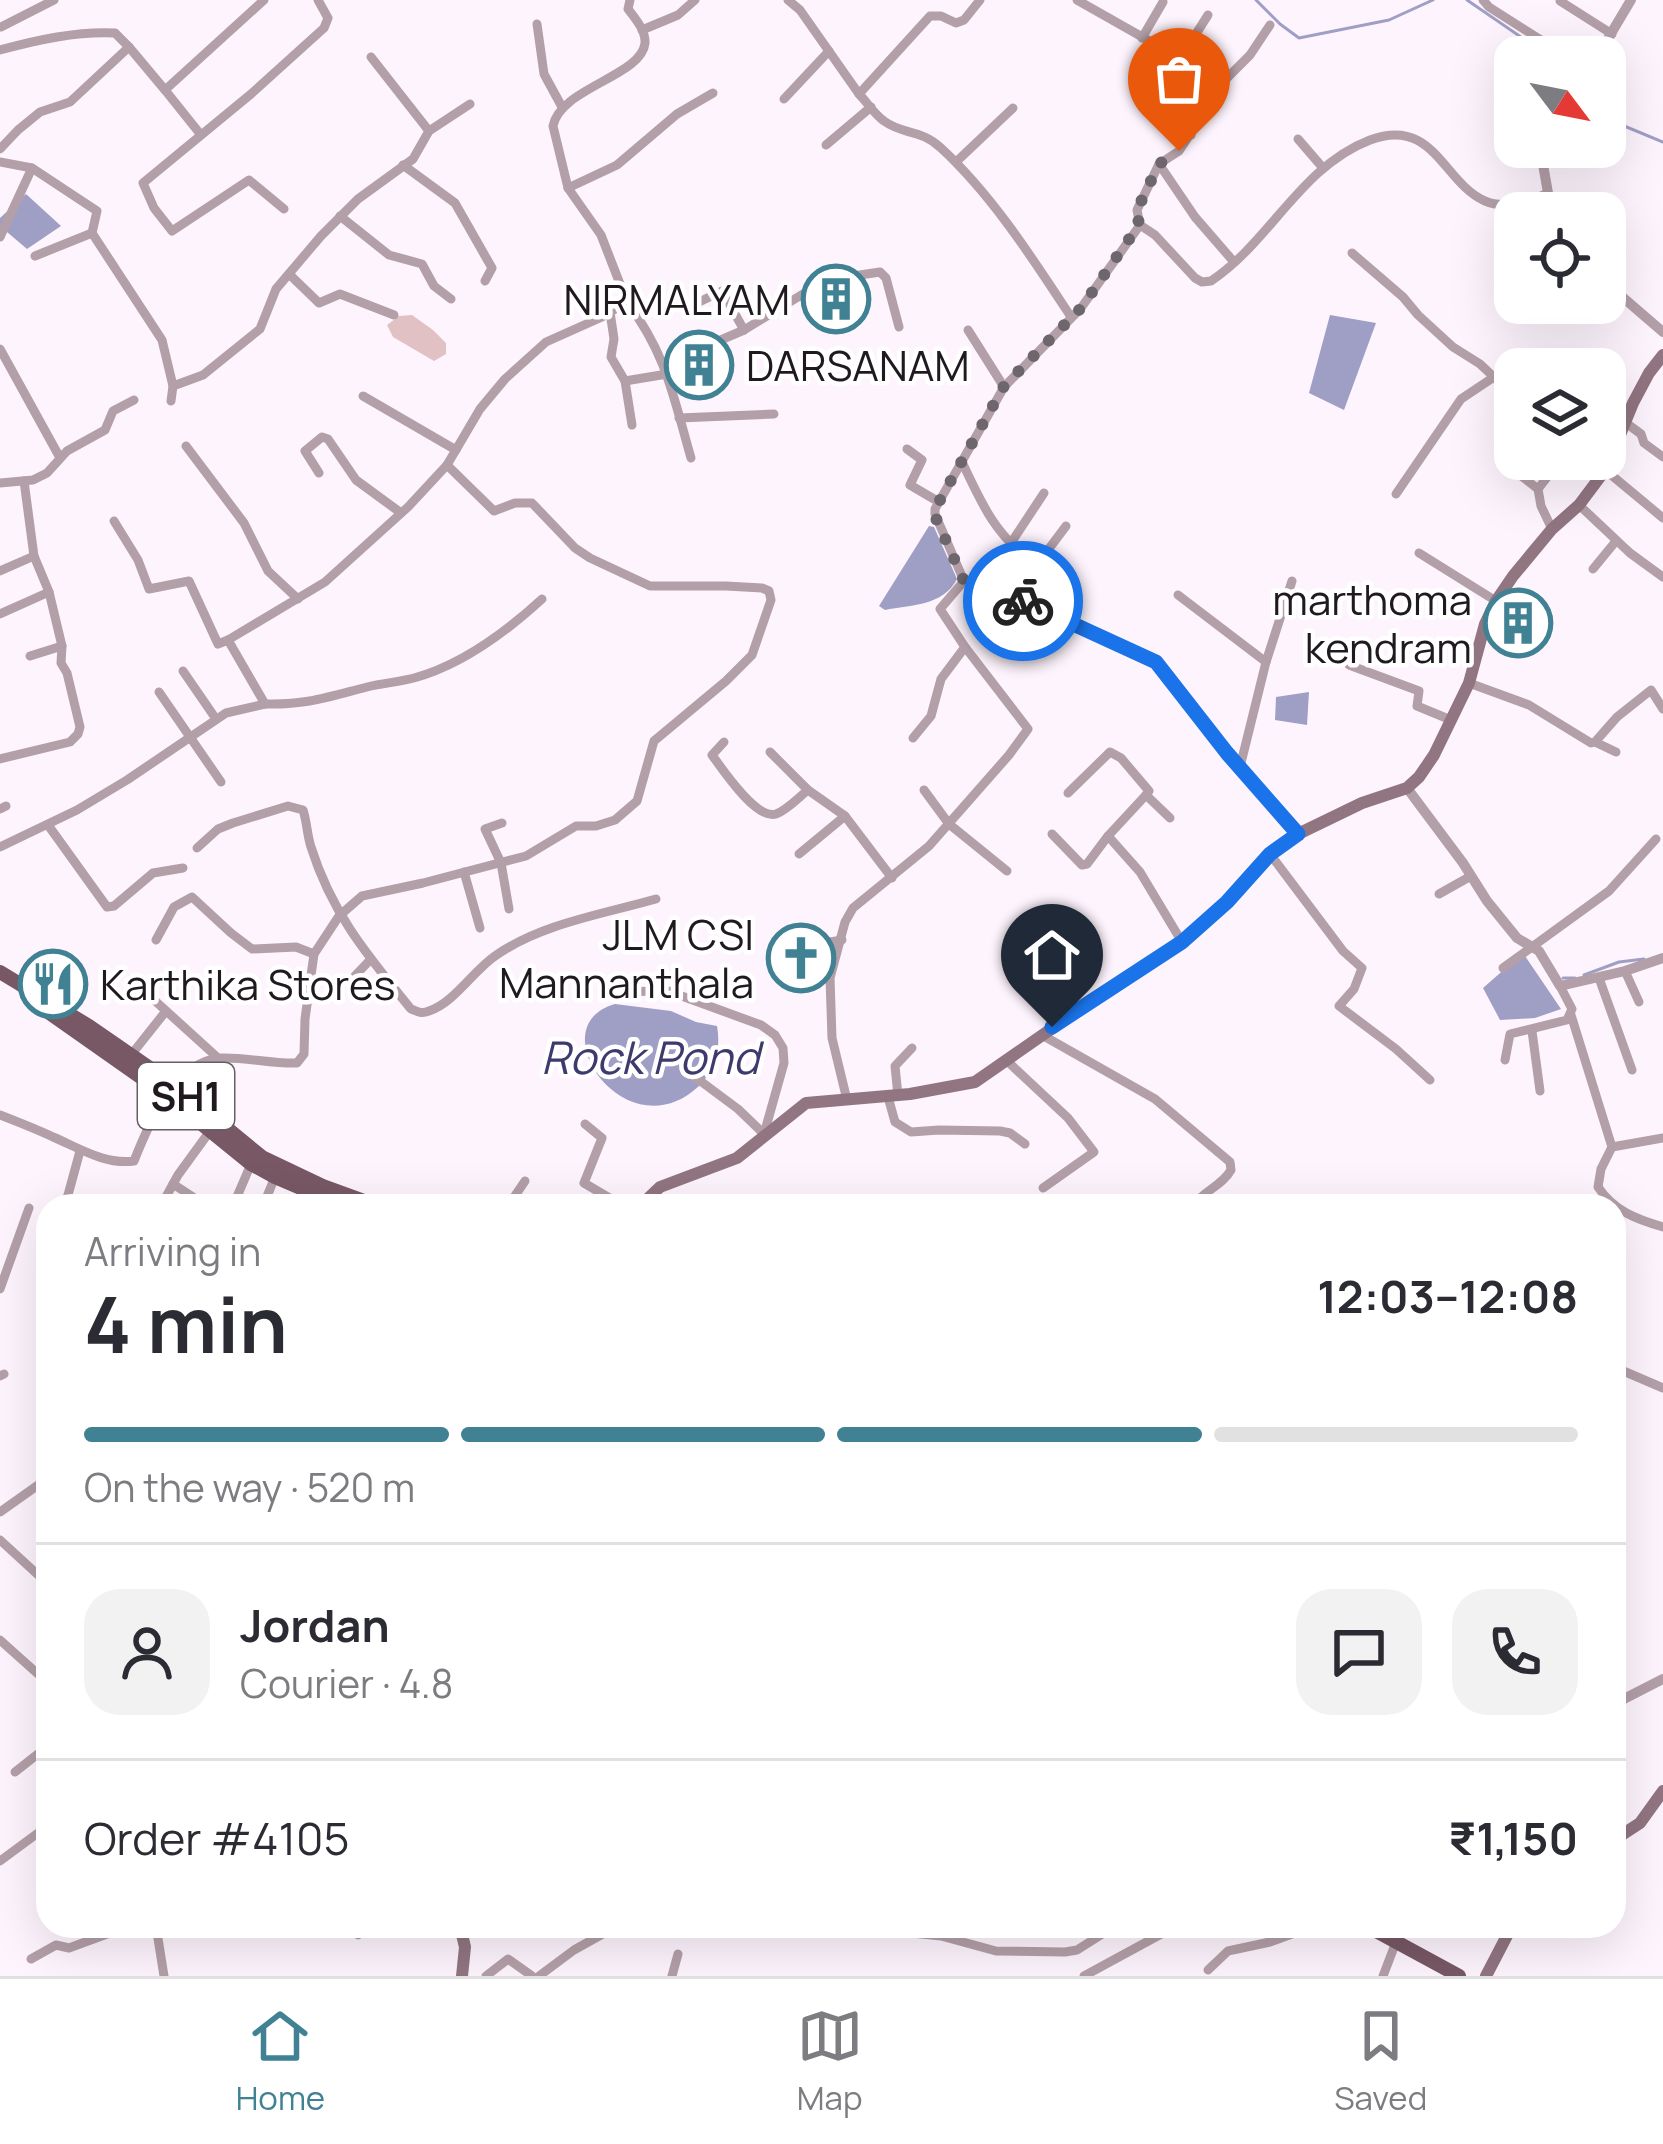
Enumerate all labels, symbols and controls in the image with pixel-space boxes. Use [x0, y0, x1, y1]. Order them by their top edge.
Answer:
pin [1128, 28, 1230, 151]
north arrow [1494, 36, 1626, 168]
map controls [1494, 36, 1626, 480]
icon: bag [1146, 46, 1212, 112]
button: locate [1494, 192, 1626, 324]
building icon: NIRMALYAM [801, 264, 871, 334]
place label: NIRMALYAM [563, 270, 790, 328]
building icon: DARSANAM [664, 330, 734, 400]
place label: DARSANAM [746, 336, 970, 394]
button: layers [1494, 348, 1626, 480]
courier [963, 541, 1083, 661]
icon: bike [990, 568, 1056, 634]
place label: marthoma kendram [1272, 570, 1472, 676]
building icon: marthoma kendram [1483, 588, 1553, 658]
pin [1001, 904, 1103, 1027]
place label: JLM CSI Mannanthala [499, 905, 754, 1011]
icon: home [1019, 922, 1085, 988]
church icon: JLM CSI Mannanthala [766, 923, 836, 993]
restaurant icon: Karthika Stores [18, 949, 88, 1019]
place label: Karthika Stores [100, 955, 396, 1013]
water label: Rock Pond [541, 1026, 764, 1088]
road number: SH1 [138, 1063, 234, 1129]
text: Arriving in [84, 1224, 261, 1278]
text: 12:03–12:08 [1317, 1265, 1578, 1327]
text: 4 min [84, 1270, 288, 1376]
text: On the way · 520 m [84, 1460, 415, 1514]
button: person [84, 1589, 210, 1715]
button: chat [1296, 1589, 1422, 1715]
button: phone [1452, 1589, 1578, 1715]
text: Jordan [240, 1594, 390, 1656]
text: Courier · 4.8 [240, 1656, 453, 1710]
text: Order #4105 [84, 1807, 349, 1869]
text: ₹1,150 [1448, 1807, 1578, 1869]
tab: Home [236, 2003, 325, 2120]
tab: Map [797, 2003, 863, 2120]
tab: Saved [1334, 2003, 1427, 2120]

